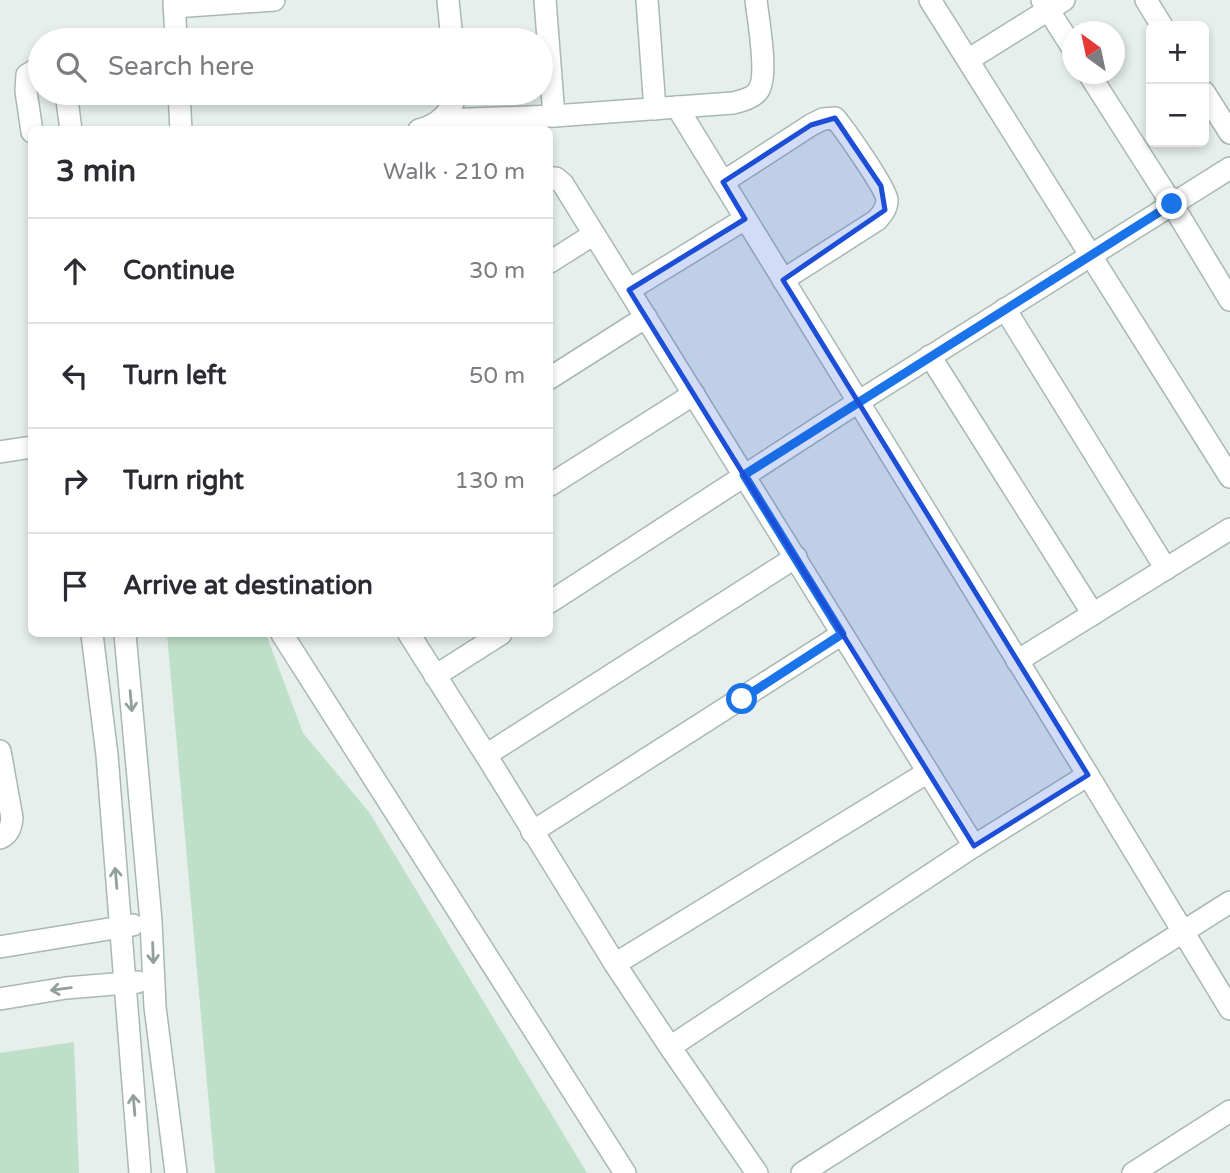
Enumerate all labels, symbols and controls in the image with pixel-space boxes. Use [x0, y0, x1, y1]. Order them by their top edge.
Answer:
north arrow [1062, 21, 1125, 84]
map controls [1146, 21, 1209, 147]
button: + [1146, 21, 1209, 84]
search box [28, 28, 553, 105]
icon: search [52, 48, 90, 86]
text: Search here [108, 51, 254, 82]
button: − [1146, 84, 1209, 147]
text: 3 min [56, 153, 136, 190]
text: Walk · 210 m [383, 158, 525, 186]
route end [1156, 188, 1187, 219]
icon: ahead [56, 252, 94, 290]
text: Continue [123, 255, 235, 286]
text: 30 m [469, 257, 525, 285]
icon: left [56, 357, 94, 395]
text: Turn left [123, 360, 226, 391]
text: 50 m [469, 362, 525, 390]
icon: right [56, 462, 94, 500]
text: Turn right [123, 465, 244, 496]
text: 130 m [455, 467, 525, 495]
icon: arrive [56, 567, 94, 605]
text: Arrive at destination [123, 570, 373, 601]
route start [726, 683, 757, 714]
one-way arrow [125, 690, 138, 712]
one-way arrow [109, 867, 122, 890]
one-way arrow [146, 941, 159, 964]
one-way arrow [51, 983, 73, 996]
one-way arrow [127, 1094, 140, 1117]

